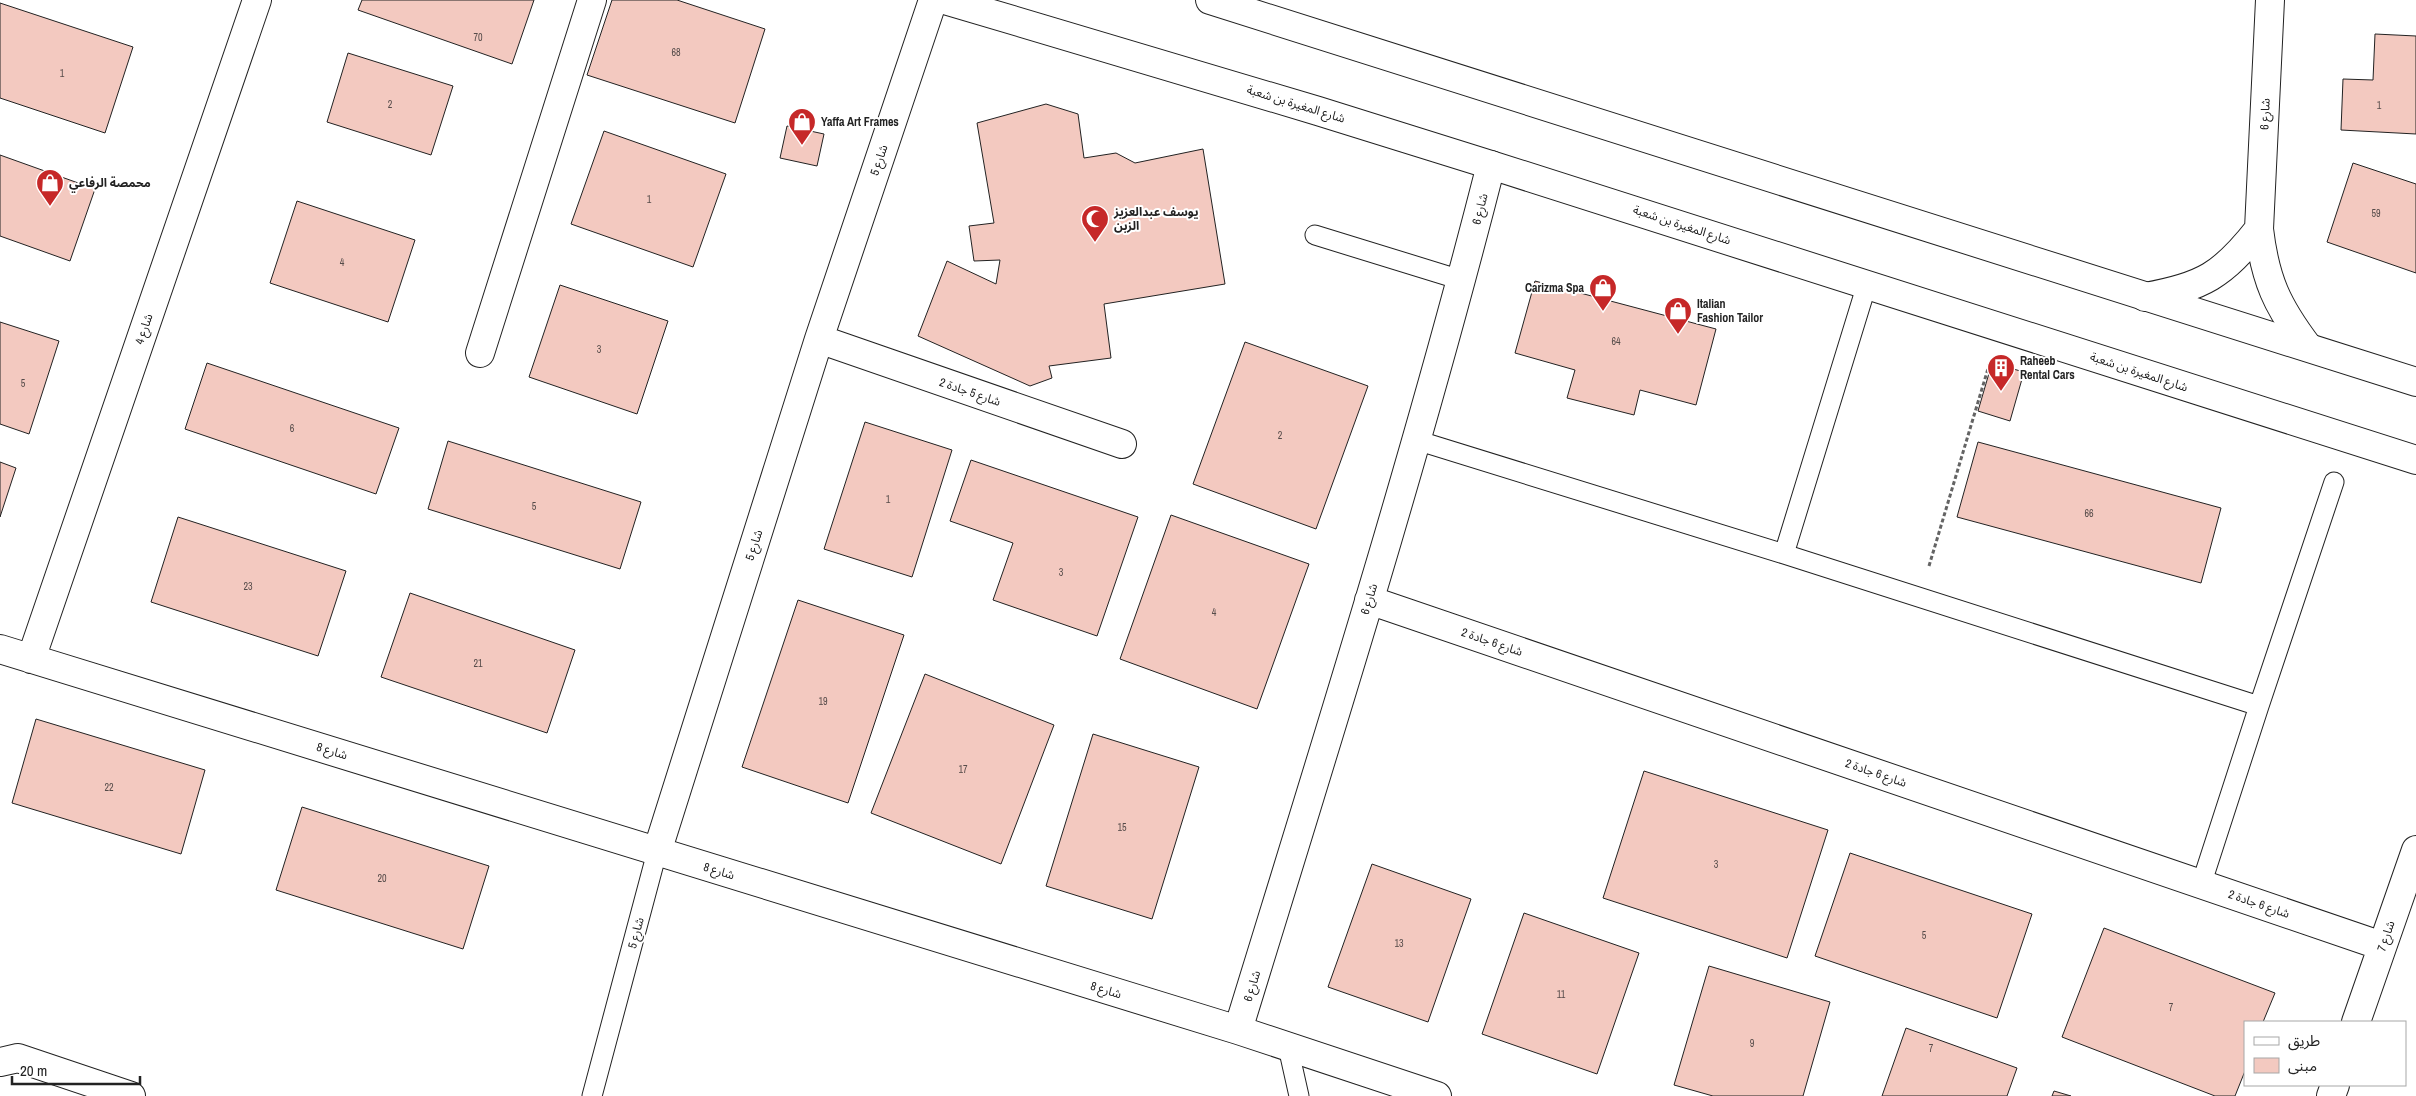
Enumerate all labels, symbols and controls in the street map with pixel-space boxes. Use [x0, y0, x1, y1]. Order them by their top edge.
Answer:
house number: 70 [473, 31, 483, 44]
house number: 68 [671, 46, 681, 59]
house number: 1 [60, 67, 65, 80]
street label: شارع المغيرة بن شعبة [1245, 81, 1347, 128]
house number: 2 [388, 98, 393, 111]
street label: شارع 6 [2256, 98, 2275, 130]
house number: 1 [2377, 99, 2382, 112]
shop icon: Yaffa Art Frames [787, 107, 817, 146]
place label: Yaffa Art Frames [821, 114, 899, 130]
street label: شارع 5 [866, 142, 893, 178]
shop icon: محمصة الرفاعي [35, 168, 65, 207]
place label: محمصة الرفاعي [69, 175, 151, 193]
street label: شارع 6 [1468, 192, 1493, 227]
house number: 1 [647, 193, 652, 206]
street label: شارع المغيرة بن شعبة [1631, 202, 1733, 249]
mosque icon: يوسف عبدالعزيز الزبن [1080, 204, 1110, 243]
place label: يوسف عبدالعزيز الزبن [1113, 204, 1198, 234]
house number: 59 [2371, 207, 2381, 220]
house number: 4 [340, 256, 345, 269]
shop icon: Carizma Spa [1588, 273, 1618, 312]
place label: Carizma Spa [1525, 280, 1585, 296]
shop icon: Italian Fashion Tailor [1663, 296, 1693, 335]
place label: Italian Fashion Tailor [1697, 296, 1763, 326]
street label: شارع 4 [131, 311, 158, 347]
house number: 64 [1611, 335, 1621, 348]
house number: 3 [597, 343, 602, 356]
street label: شارع المغيرة بن شعبة [2088, 349, 2190, 396]
building icon: Raheeb Rental Cars [1986, 353, 2016, 392]
place label: Raheeb Rental Cars [2020, 353, 2075, 383]
street label: شارع 5 جادة 2 [937, 374, 1003, 411]
house number: 5 [21, 377, 26, 390]
house number: 6 [290, 422, 295, 435]
house number: 2 [1278, 429, 1283, 442]
house number: 1 [886, 493, 891, 506]
house number: 5 [532, 500, 537, 513]
house number: 66 [2084, 507, 2094, 520]
street label: شارع 5 [742, 527, 767, 563]
house number: 3 [1059, 566, 1064, 579]
house number: 23 [243, 580, 253, 593]
street label: شارع 6 [1357, 582, 1382, 617]
house number: 4 [1212, 606, 1217, 619]
street label: شارع 6 جادة 2 [1459, 624, 1525, 661]
house number: 21 [473, 657, 483, 670]
house number: 19 [818, 695, 828, 708]
street label: شارع 8 [314, 739, 349, 764]
street label: شارع 6 جادة 2 [1843, 755, 1909, 792]
house number: 17 [958, 763, 968, 776]
house number: 22 [104, 781, 114, 794]
house number: 15 [1117, 821, 1127, 834]
house number: 3 [1714, 858, 1719, 871]
street label: شارع 8 [701, 859, 736, 884]
house number: 20 [377, 872, 387, 885]
street label: شارع 6 جادة 2 [2226, 886, 2292, 923]
street label: شارع 5 [624, 916, 649, 951]
street label: شارع 7 [2373, 918, 2400, 954]
house number: 5 [1922, 929, 1927, 942]
house number: 13 [1394, 937, 1404, 950]
street label: شارع 6 [1240, 969, 1265, 1004]
street label: شارع 8 [1088, 978, 1123, 1003]
house number: 11 [1557, 988, 1566, 1001]
house number: 7 [2169, 1001, 2174, 1014]
legend [2244, 1021, 2406, 1086]
text: طريق [2288, 1030, 2320, 1051]
house number: 9 [1750, 1037, 1755, 1050]
house number: 7 [1929, 1042, 1934, 1055]
scale bar [12, 1054, 140, 1086]
text: مبنى [2288, 1055, 2317, 1076]
text: 20 m [20, 1060, 47, 1081]

